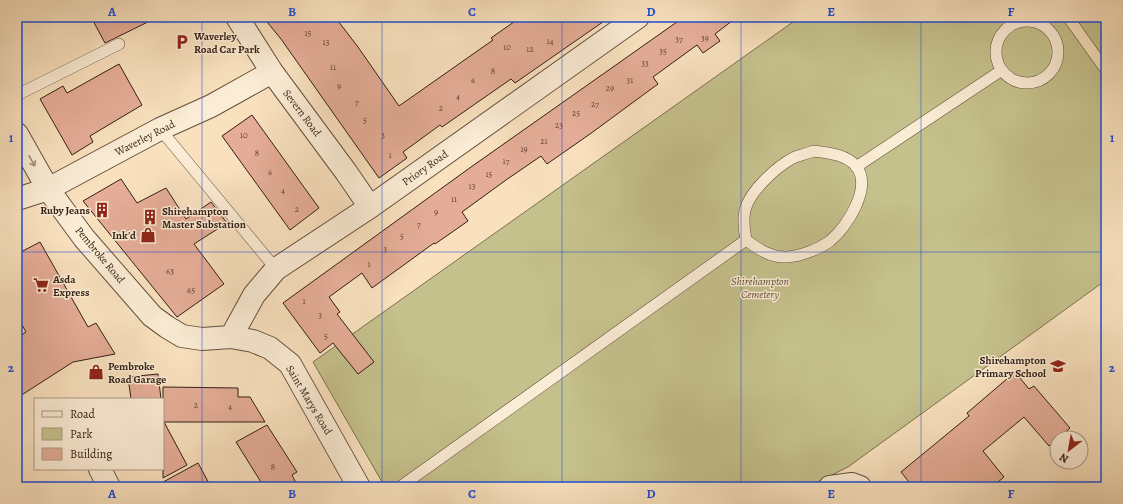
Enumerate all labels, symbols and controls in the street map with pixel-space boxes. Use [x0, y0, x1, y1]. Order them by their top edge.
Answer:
text: A [107, 3, 117, 20]
text: B [288, 3, 296, 20]
text: C [468, 3, 476, 20]
text: D [646, 3, 656, 20]
text: E [827, 3, 835, 20]
text: F [1008, 3, 1015, 20]
house number: 15 [305, 27, 312, 39]
place label: Waverley Road Car Park [193, 29, 260, 57]
house number: 39 [701, 32, 709, 44]
parking icon: Waverley Road Car Park [173, 33, 191, 51]
house number: 37 [675, 33, 683, 45]
house number: 14 [546, 35, 554, 47]
house number: 13 [323, 36, 330, 48]
house number: 10 [503, 41, 511, 53]
house number: 12 [526, 43, 534, 55]
house number: 35 [659, 45, 667, 57]
house number: 33 [641, 57, 649, 69]
house number: 11 [330, 61, 336, 73]
house number: 8 [491, 65, 495, 77]
house number: 6 [471, 74, 475, 86]
house number: 31 [627, 74, 633, 86]
house number: 9 [337, 80, 341, 92]
house number: 29 [606, 82, 614, 94]
street label: Severn Road [279, 86, 325, 140]
house number: 4 [456, 90, 460, 102]
house number: 7 [355, 96, 359, 108]
house number: 27 [591, 98, 599, 110]
house number: 2 [439, 102, 444, 114]
house number: 25 [572, 107, 580, 119]
house number: 5 [363, 114, 367, 126]
street label: Waverley Road [111, 116, 178, 160]
house number: 23 [555, 119, 563, 131]
text: 1 [9, 129, 14, 146]
house number: 10 [240, 129, 248, 141]
house number: 3 [381, 129, 385, 141]
text: 1 [1110, 129, 1115, 146]
house number: 21 [540, 135, 548, 147]
house number: 19 [520, 143, 528, 155]
house number: 8 [255, 147, 259, 159]
street label: Priory Road [399, 147, 451, 189]
house number: 1 [388, 149, 392, 161]
one-way arrow [29, 155, 37, 167]
house number: 17 [503, 155, 510, 167]
house number: 6 [268, 166, 272, 178]
house number: 15 [486, 168, 493, 180]
house number: 13 [469, 180, 476, 192]
house number: 4 [281, 184, 285, 196]
house number: 11 [451, 193, 457, 205]
building icon: Ruby Jeans [93, 201, 111, 219]
place label: Ruby Jeans [40, 203, 90, 218]
house number: 2 [295, 203, 300, 215]
place label: Shirehampton Master Substation [162, 204, 246, 232]
house number: 9 [434, 206, 438, 218]
building icon: Shirehampton Master Substation [141, 208, 159, 226]
house number: 7 [417, 218, 421, 230]
street label: Pembroke Road [72, 223, 128, 287]
shop icon: Ink'd [139, 226, 157, 244]
place label: Ink'd [112, 228, 136, 243]
house number: 5 [400, 230, 404, 242]
house number: 3 [383, 243, 387, 255]
house number: 1 [367, 258, 371, 270]
house number: 63 [166, 265, 174, 277]
place label: Asda Express [52, 272, 90, 300]
park label: Shirehampton Cemetery [731, 274, 790, 302]
supermarket icon: Asda Express [32, 276, 50, 294]
house number: 65 [187, 284, 195, 296]
house number: 1 [302, 295, 306, 307]
house number: 3 [318, 309, 322, 321]
house number: 5 [324, 330, 328, 342]
place label: Shirehampton Primary School [975, 353, 1046, 381]
school or university icon: Shirehampton Primary School [1049, 357, 1067, 375]
text: 2 [8, 359, 15, 376]
place label: Pembroke Road Garage [108, 359, 166, 387]
text: 2 [1109, 359, 1116, 376]
street label: Saint Marys Road [282, 362, 336, 438]
shop icon: Pembroke Road Garage [87, 363, 105, 381]
legend [34, 398, 164, 470]
house number: 2 [194, 399, 199, 411]
house number: 4 [228, 400, 232, 412]
text: Road [70, 406, 96, 422]
text: Park [70, 426, 93, 442]
north arrow [1049, 430, 1089, 470]
text: Building [70, 446, 112, 462]
text: N [1057, 450, 1071, 467]
house number: 8 [271, 461, 275, 473]
text: A [107, 485, 117, 502]
text: B [288, 485, 296, 502]
text: C [468, 485, 476, 502]
text: D [646, 485, 656, 502]
text: E [827, 485, 835, 502]
text: F [1008, 485, 1015, 502]

